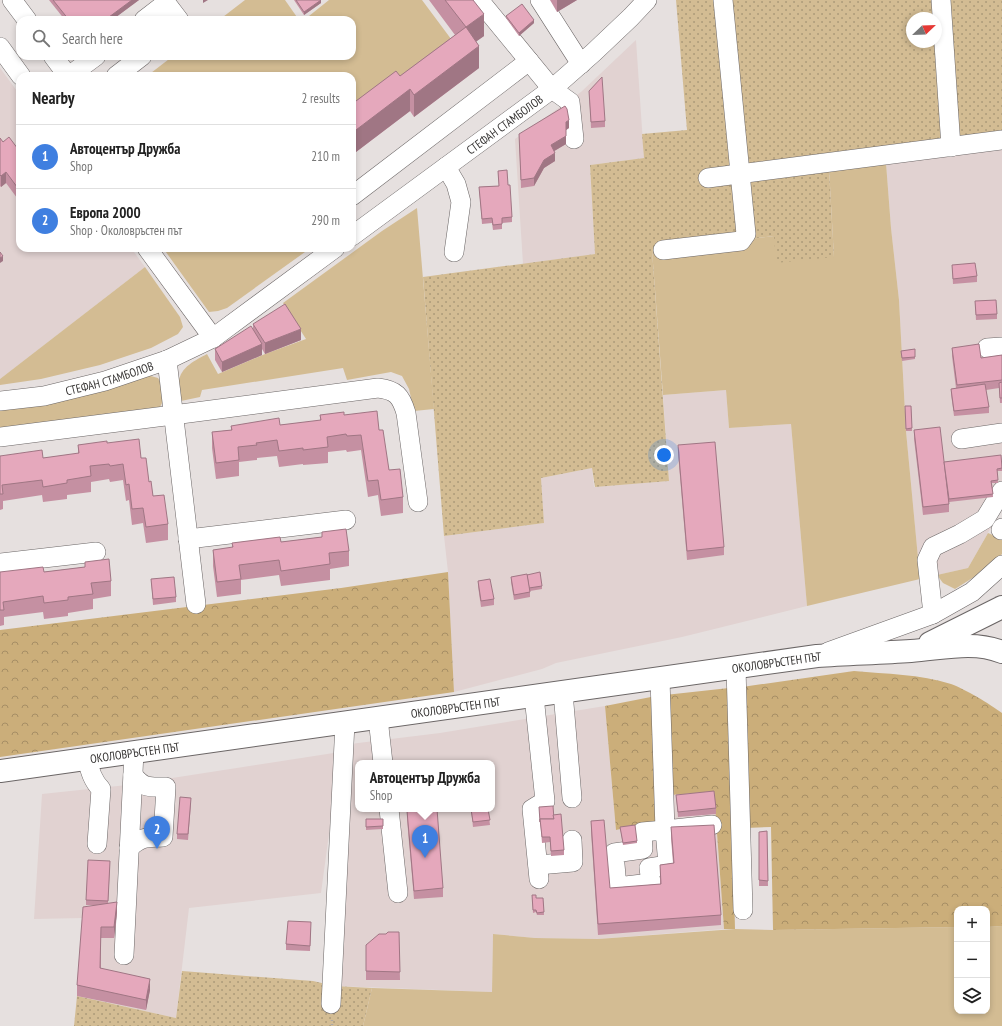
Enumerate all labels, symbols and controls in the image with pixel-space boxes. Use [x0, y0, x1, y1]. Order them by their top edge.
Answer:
north arrow [906, 12, 942, 48]
search box [16, 16, 356, 60]
icon: search [30, 27, 52, 49]
text: Search here [62, 29, 123, 48]
text: Nearby [32, 87, 75, 109]
text: 2 results [301, 90, 340, 107]
street label: СТЕФАН СТАМБОЛОВ [463, 91, 546, 157]
text: Автоцентър Дружба [70, 139, 180, 158]
text: 1 [42, 148, 48, 165]
text: 210 m [311, 148, 340, 165]
text: Shop [70, 158, 93, 175]
text: Европа 2000 [70, 203, 141, 222]
text: 2 [42, 212, 48, 229]
text: 290 m [311, 212, 340, 229]
text: Shop · Околовръстен път [70, 222, 182, 239]
street label: СТЕФАН СТАМБОЛОВ [64, 358, 156, 398]
your location [654, 445, 674, 465]
street label: ОКОЛОВРЪСТЕН ПЪТ [731, 648, 822, 675]
street label: ОКОЛОВРЪСТЕН ПЪТ [410, 693, 502, 721]
street label: ОКОЛОВРЪСТЕН ПЪТ [89, 738, 181, 766]
popup [355, 760, 495, 812]
text: Автоцентър Дружба [370, 768, 480, 787]
text: Shop [370, 787, 392, 804]
pin: 2 [144, 816, 170, 849]
pin: 1 [412, 825, 438, 858]
map controls [954, 906, 990, 1014]
button: + [954, 906, 990, 942]
button: − [954, 942, 990, 978]
button: layers [954, 978, 990, 1014]

